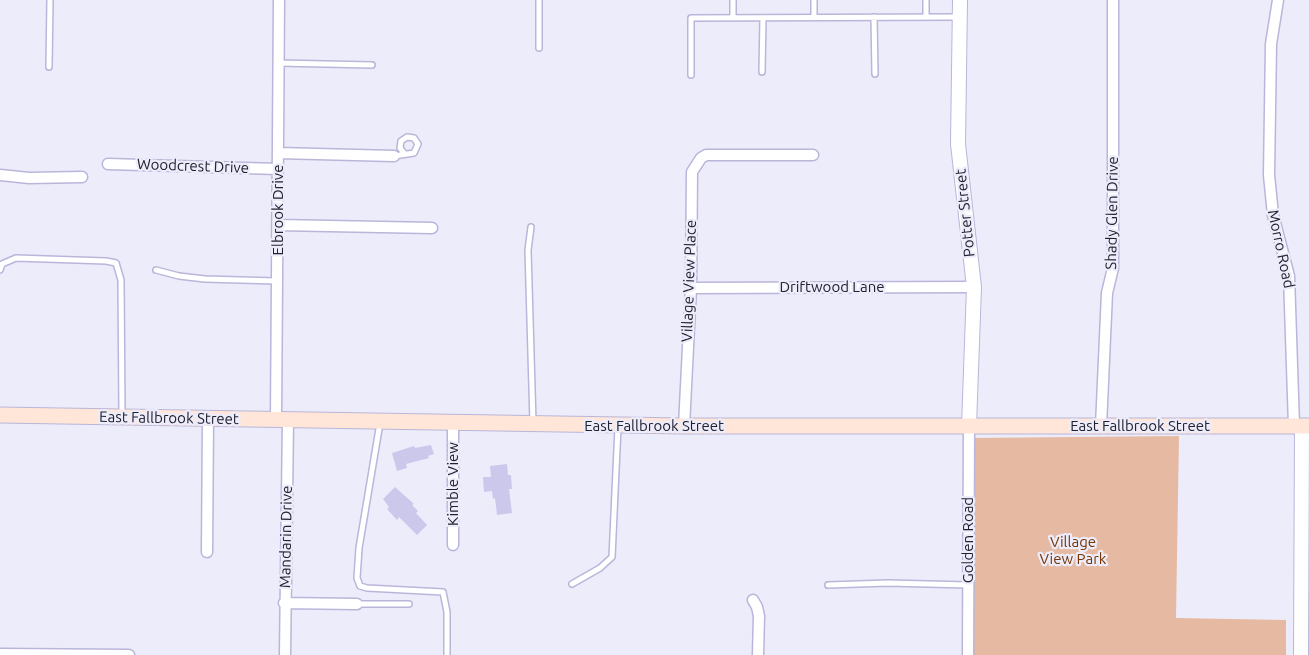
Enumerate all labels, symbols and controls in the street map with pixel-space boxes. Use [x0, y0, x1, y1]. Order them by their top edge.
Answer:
street label: Woodcrest Drive [137, 155, 249, 177]
street label: Shady Glen Drive [1102, 156, 1122, 270]
street label: Elbrook Drive [269, 165, 287, 255]
street label: Potter Street [951, 168, 979, 258]
street label: Morro Road [1264, 208, 1298, 290]
street label: Village View Place [678, 220, 700, 342]
street label: Driftwood Lane [779, 278, 885, 296]
street label: East Fallbrook Street [99, 408, 239, 428]
street label: East Fallbrook Street [584, 417, 724, 435]
street label: East Fallbrook Street [1070, 417, 1210, 435]
street label: Kimble View [444, 442, 462, 526]
street label: Mandarin Drive [276, 486, 296, 588]
street label: Golden Road [959, 497, 977, 583]
park label: Village View Park [1040, 533, 1106, 568]

